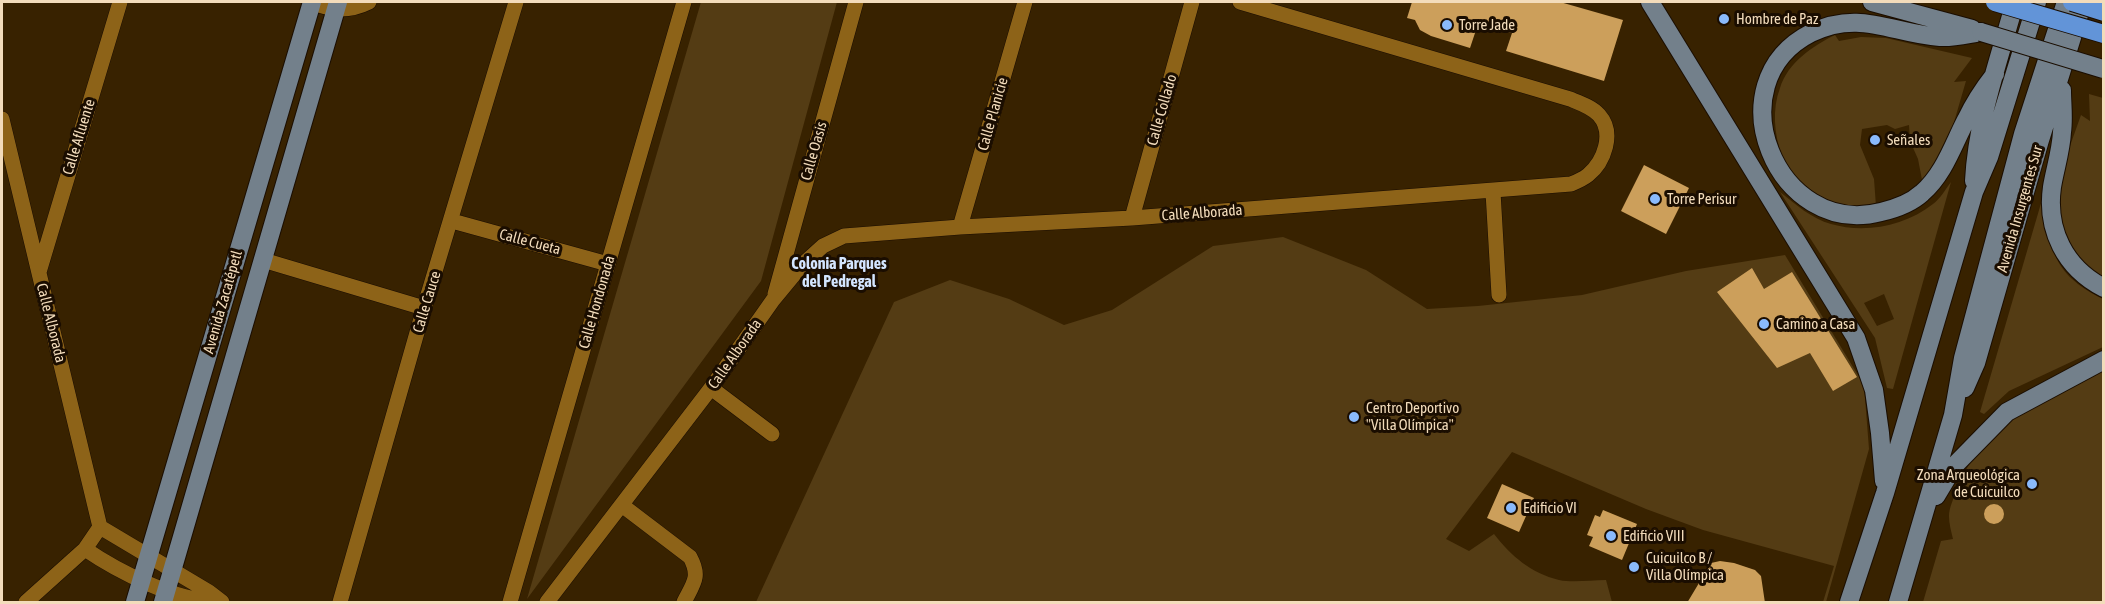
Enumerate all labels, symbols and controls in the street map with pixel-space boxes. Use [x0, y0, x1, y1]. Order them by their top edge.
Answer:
place label: Hombre de Paz [1736, 10, 1818, 28]
marker: Hombre de Paz [1717, 12, 1731, 26]
place label: Torre Jade [1459, 16, 1515, 34]
marker: Torre Jade [1440, 18, 1454, 32]
street label: Calle Collado [1143, 72, 1181, 148]
street label: Calle Planicie [974, 75, 1012, 153]
street label: Calle Afluente [59, 97, 99, 177]
street label: Calle Oasis [797, 120, 831, 182]
place label: Señales [1887, 131, 1930, 149]
marker: Señales [1868, 133, 1882, 147]
street label: Avenida Insurgentes Sur [1993, 143, 2047, 275]
place label: Torre Perisur [1667, 190, 1736, 208]
marker: Torre Perisur [1648, 192, 1662, 206]
street label: Calle Alborada [1161, 201, 1243, 225]
street label: Calle Cueta [497, 225, 563, 259]
street label: Avenida Zacatépetl [200, 248, 246, 356]
street label: Calle Hondonada [575, 253, 619, 351]
district label: Colonia Parques del Pedregal [791, 254, 887, 292]
street label: Calle Cauce [409, 269, 445, 335]
street label: Calle Alborada [32, 281, 70, 365]
place label: Camino a Casa [1776, 315, 1855, 333]
street label: Calle Alborada [704, 316, 766, 392]
marker: Camino a Casa [1757, 317, 1771, 331]
place label: Centro Deportivo "Villa Olímpica" [1366, 399, 1459, 434]
marker: Centro Deportivo "Villa Olímpica" [1347, 410, 1361, 424]
place label: Zona Arqueológica de Cuicuilco [1917, 466, 2020, 501]
marker: Zona Arqueológica de Cuicuilco [2025, 477, 2039, 491]
place label: Edificio VI [1523, 499, 1577, 517]
marker: Edificio VI [1504, 501, 1518, 515]
place label: Edificio VIII [1623, 527, 1684, 545]
marker: Edificio VIII [1604, 529, 1618, 543]
place label: Cuicuilco B / Villa Olímpica [1646, 549, 1724, 584]
marker: Cuicuilco B / Villa Olímpica [1627, 560, 1641, 574]

